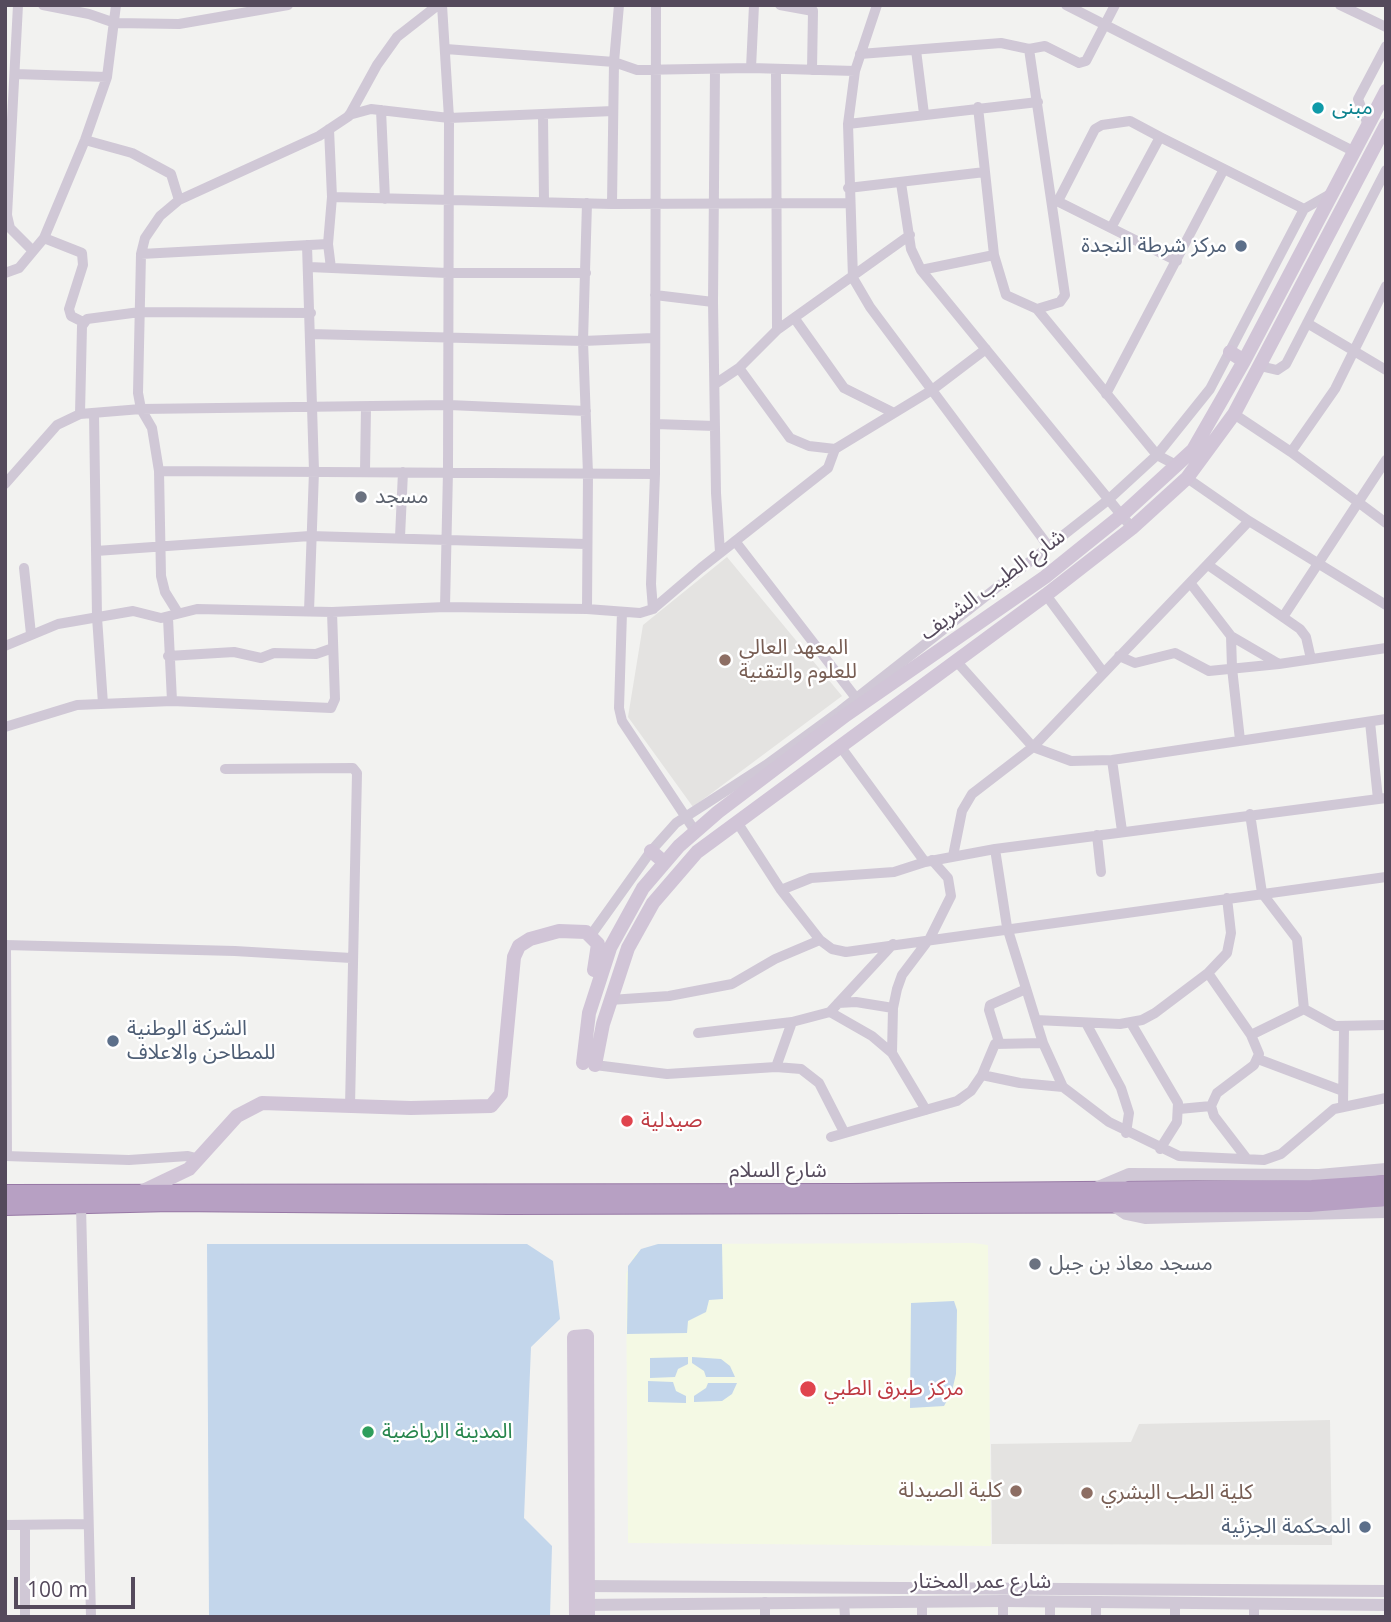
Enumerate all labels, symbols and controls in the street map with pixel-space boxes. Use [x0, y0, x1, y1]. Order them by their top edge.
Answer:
place label: مبنى [1332, 95, 1373, 121]
marker: مبنى [1310, 100, 1326, 116]
place label: مركز شرطة النجدة [1081, 233, 1227, 259]
marker: مركز شرطة النجدة [1233, 238, 1249, 254]
place label: مسجد [375, 484, 428, 510]
marker: مسجد [353, 489, 369, 505]
street label: شارع الطيب الشريف [915, 524, 1071, 646]
place label: المعهد العالي للعلوم والتقنية [739, 635, 857, 685]
marker: المعهد العالي للعلوم والتقنية [717, 652, 733, 668]
place label: الشركة الوطنية للمطاحن والاعلاف [127, 1016, 275, 1066]
marker: الشركة الوطنية للمطاحن والاعلاف [105, 1033, 121, 1049]
place label: صيدلية [641, 1108, 702, 1134]
marker: صيدلية [619, 1113, 635, 1129]
street label: شارع السلام [729, 1158, 827, 1184]
place label: مسجد معاذ بن جبل [1049, 1251, 1213, 1277]
marker: مسجد معاذ بن جبل [1027, 1256, 1043, 1272]
place label: مركز طبرق الطبي [824, 1376, 964, 1402]
marker: مركز طبرق الطبي [798, 1379, 818, 1399]
place label: المدينة الرياضية [382, 1419, 512, 1445]
marker: المدينة الرياضية [360, 1424, 376, 1440]
place label: كلية الصيدلة [898, 1478, 1002, 1504]
place label: كلية الطب البشري [1101, 1480, 1253, 1506]
marker: كلية الصيدلة [1008, 1483, 1024, 1499]
marker: كلية الطب البشري [1079, 1485, 1095, 1501]
place label: المحكمة الجزئية [1221, 1514, 1351, 1540]
marker: المحكمة الجزئية [1357, 1519, 1373, 1535]
scale bar [18, 1562, 138, 1606]
street label: شارع عمر المختار [911, 1569, 1051, 1595]
text: 100 m [27, 1575, 88, 1603]

